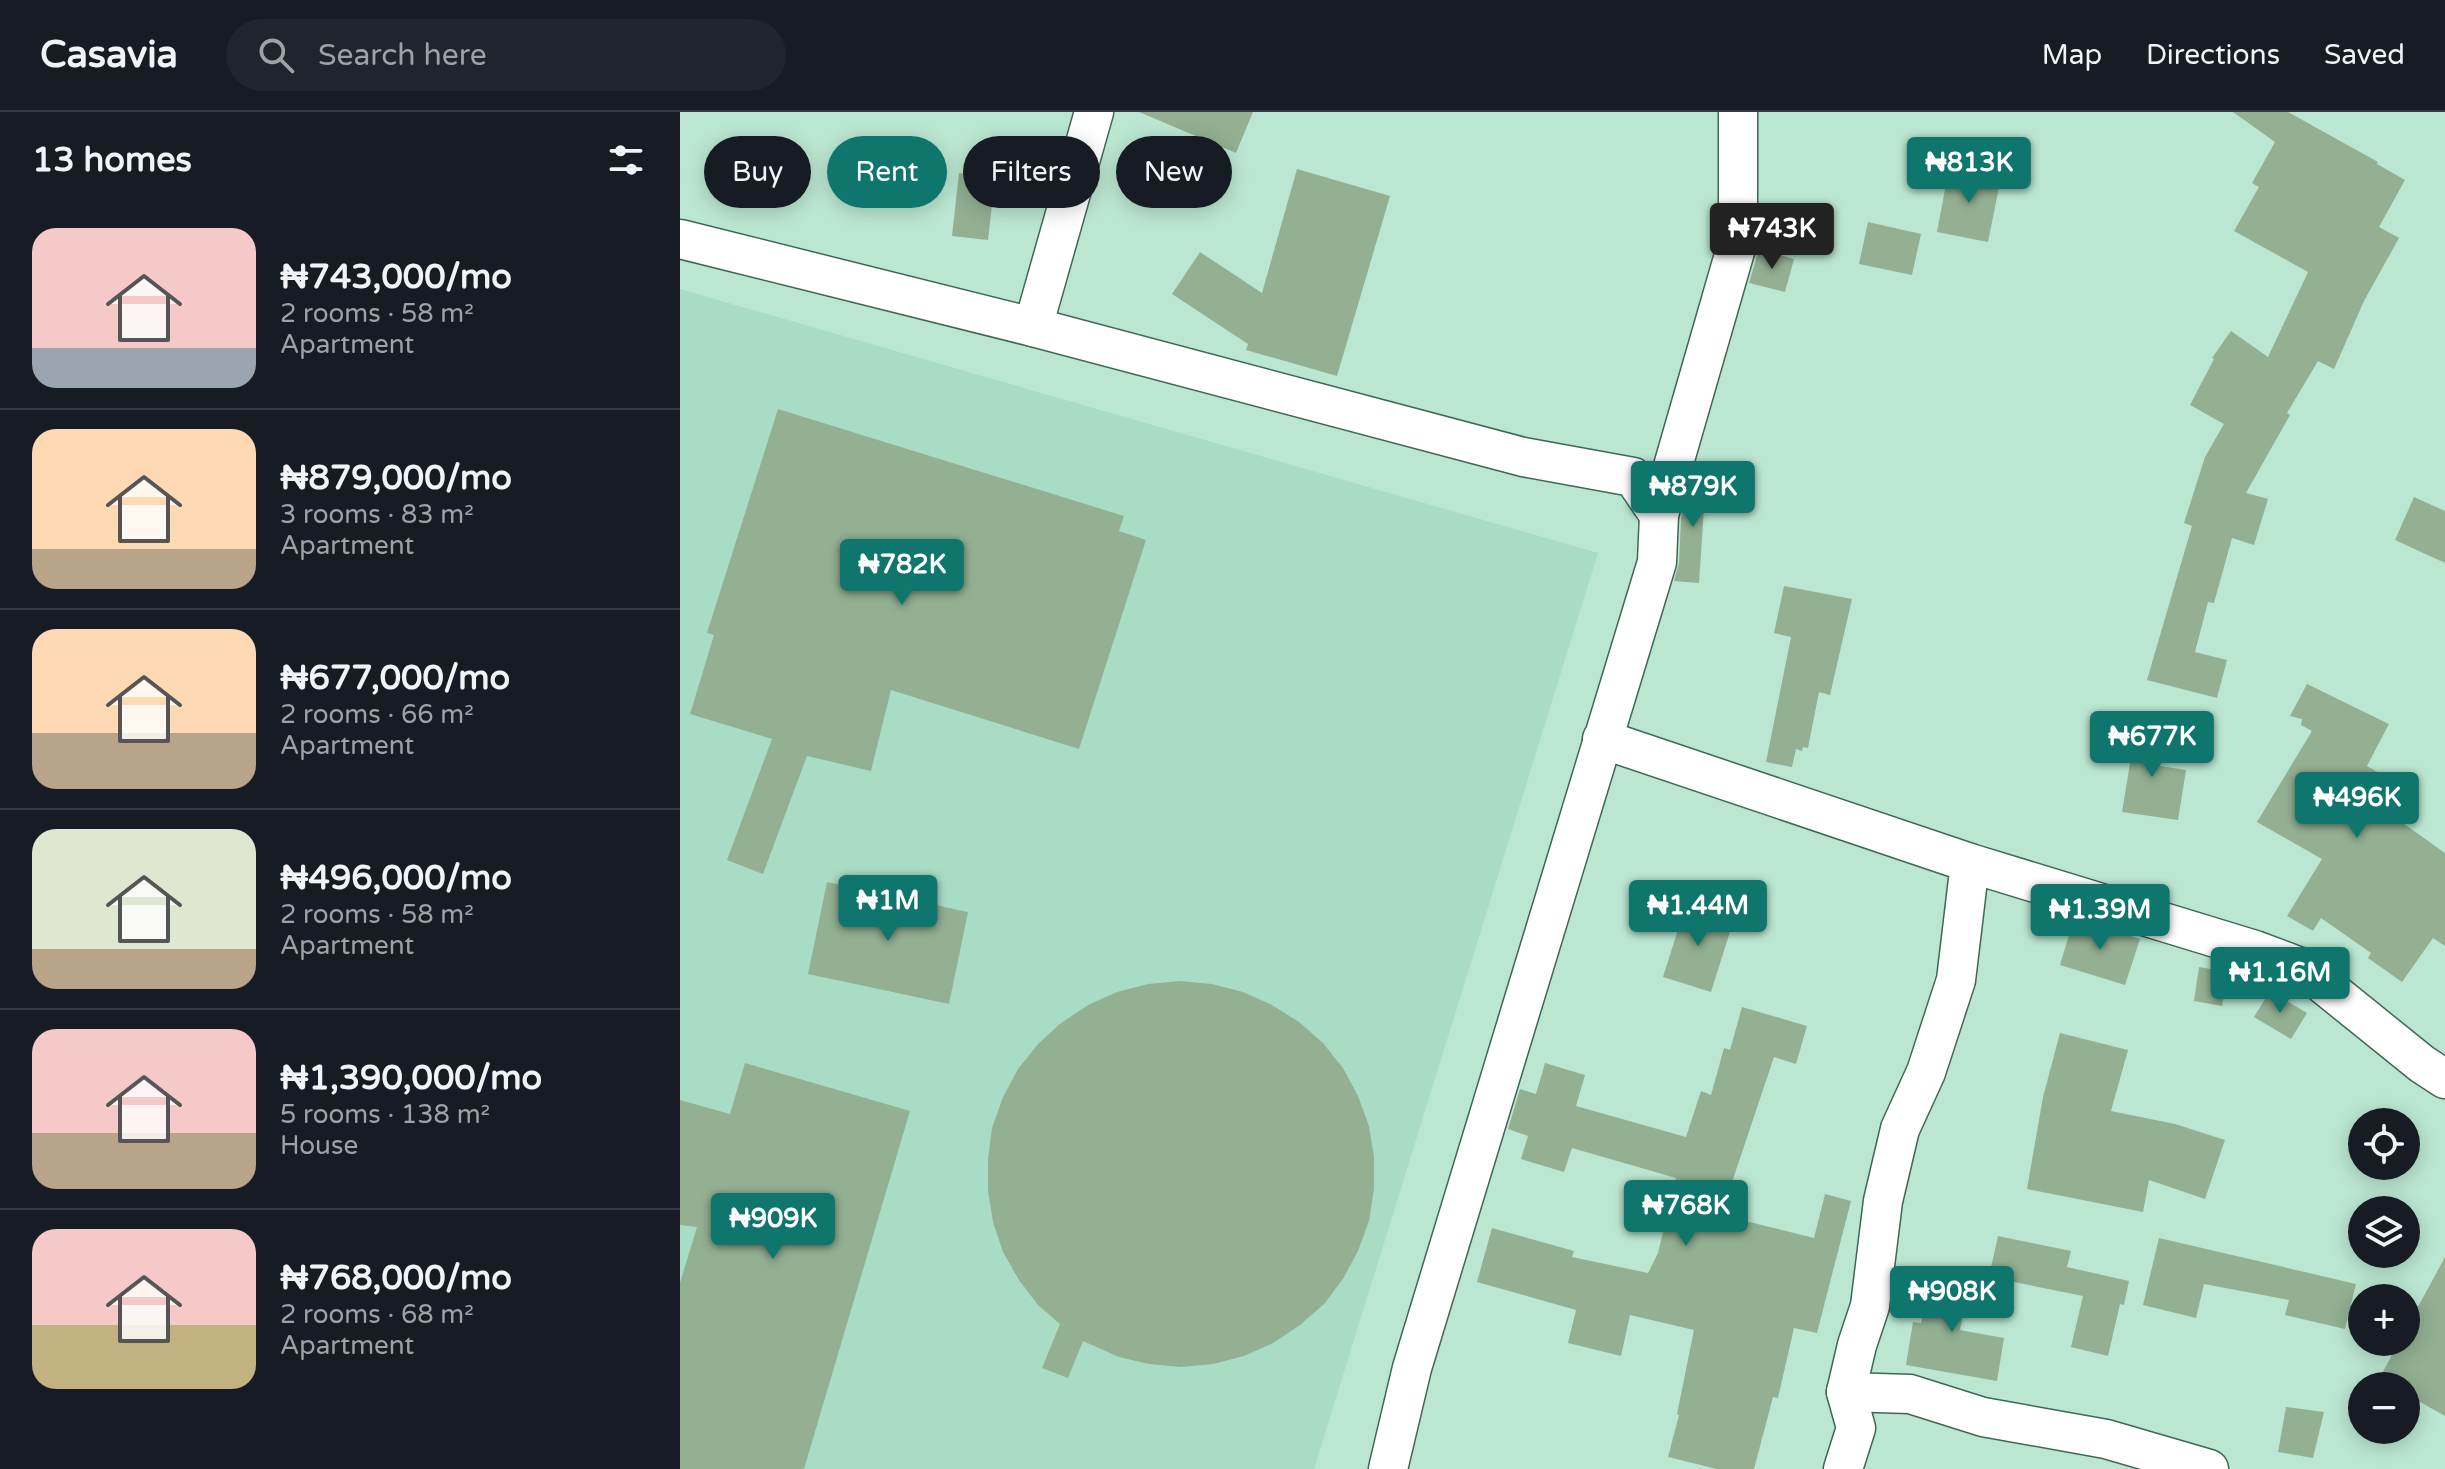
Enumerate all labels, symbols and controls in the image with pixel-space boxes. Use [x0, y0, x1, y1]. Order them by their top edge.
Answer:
search box [226, 19, 786, 91]
text: Casavia [40, 32, 178, 78]
icon: search [254, 33, 298, 77]
text: Search here [318, 37, 487, 74]
text: Map [2042, 38, 2102, 72]
text: Directions [2146, 38, 2280, 72]
text: Saved [2324, 38, 2405, 72]
chip: Buy [704, 136, 811, 208]
chip: Rent [827, 136, 947, 208]
chip: Filters [963, 136, 1100, 208]
chip: New [1116, 136, 1232, 208]
pin: ₦813K [1913, 137, 2025, 205]
icon: filters [604, 138, 648, 182]
text: 13 homes [32, 140, 192, 181]
text: ₦813K [1925, 147, 2013, 178]
pin: ₦743K [1716, 203, 1828, 271]
text: ₦743K [1728, 213, 1816, 244]
text: ₦743,000/mo [280, 257, 512, 298]
icon: home [96, 260, 192, 356]
text: 2 rooms · 58 m² [280, 298, 474, 329]
text: Apartment [280, 329, 414, 360]
text: ₦879,000/mo [280, 458, 512, 499]
icon: home [96, 461, 192, 557]
pin: ₦879K [1637, 461, 1749, 529]
text: ₦879K [1649, 471, 1737, 502]
text: 3 rooms · 83 m² [280, 499, 474, 530]
text: Apartment [280, 530, 414, 561]
pin: ₦782K [846, 539, 958, 607]
text: ₦782K [858, 549, 946, 580]
text: ₦677,000/mo [280, 658, 510, 699]
icon: home [96, 661, 192, 757]
text: 2 rooms · 66 m² [280, 699, 474, 730]
pin: ₦677K [2096, 711, 2208, 779]
text: ₦677K [2108, 721, 2196, 752]
text: Apartment [280, 730, 414, 761]
pin: ₦496K [2301, 772, 2413, 840]
text: ₦496K [2313, 782, 2401, 813]
text: ₦496,000/mo [280, 858, 512, 899]
icon: home [96, 861, 192, 957]
pin: ₦1M [849, 875, 927, 943]
pin: ₦1.44M [1633, 880, 1763, 948]
pin: ₦1.39M [2035, 884, 2165, 952]
text: ₦1M [856, 885, 920, 916]
text: ₦1.44M [1647, 890, 1749, 921]
text: ₦1.39M [2049, 894, 2151, 925]
text: 2 rooms · 58 m² [280, 899, 474, 930]
text: Apartment [280, 930, 414, 961]
pin: ₦1.16M [2215, 947, 2345, 1015]
text: ₦1.16M [2229, 957, 2331, 988]
text: ₦1,390,000/mo [280, 1058, 542, 1099]
icon: home [96, 1061, 192, 1157]
text: 5 rooms · 138 m² [280, 1099, 490, 1130]
map controls [2348, 1108, 2420, 1444]
button: locate [2348, 1108, 2420, 1180]
text: House [280, 1130, 358, 1161]
pin: ₦768K [1630, 1180, 1742, 1248]
text: ₦768K [1642, 1190, 1730, 1221]
pin: ₦909K [717, 1193, 829, 1261]
button: layers [2348, 1196, 2420, 1268]
text: ₦909K [729, 1203, 817, 1234]
text: ₦768,000/mo [280, 1258, 512, 1299]
icon: home [96, 1261, 192, 1357]
pin: ₦908K [1896, 1266, 2008, 1334]
text: ₦908K [1908, 1276, 1996, 1307]
button: + [2348, 1284, 2420, 1356]
text: 2 rooms · 68 m² [280, 1299, 474, 1330]
text: Apartment [280, 1330, 414, 1361]
button: − [2348, 1372, 2420, 1444]

